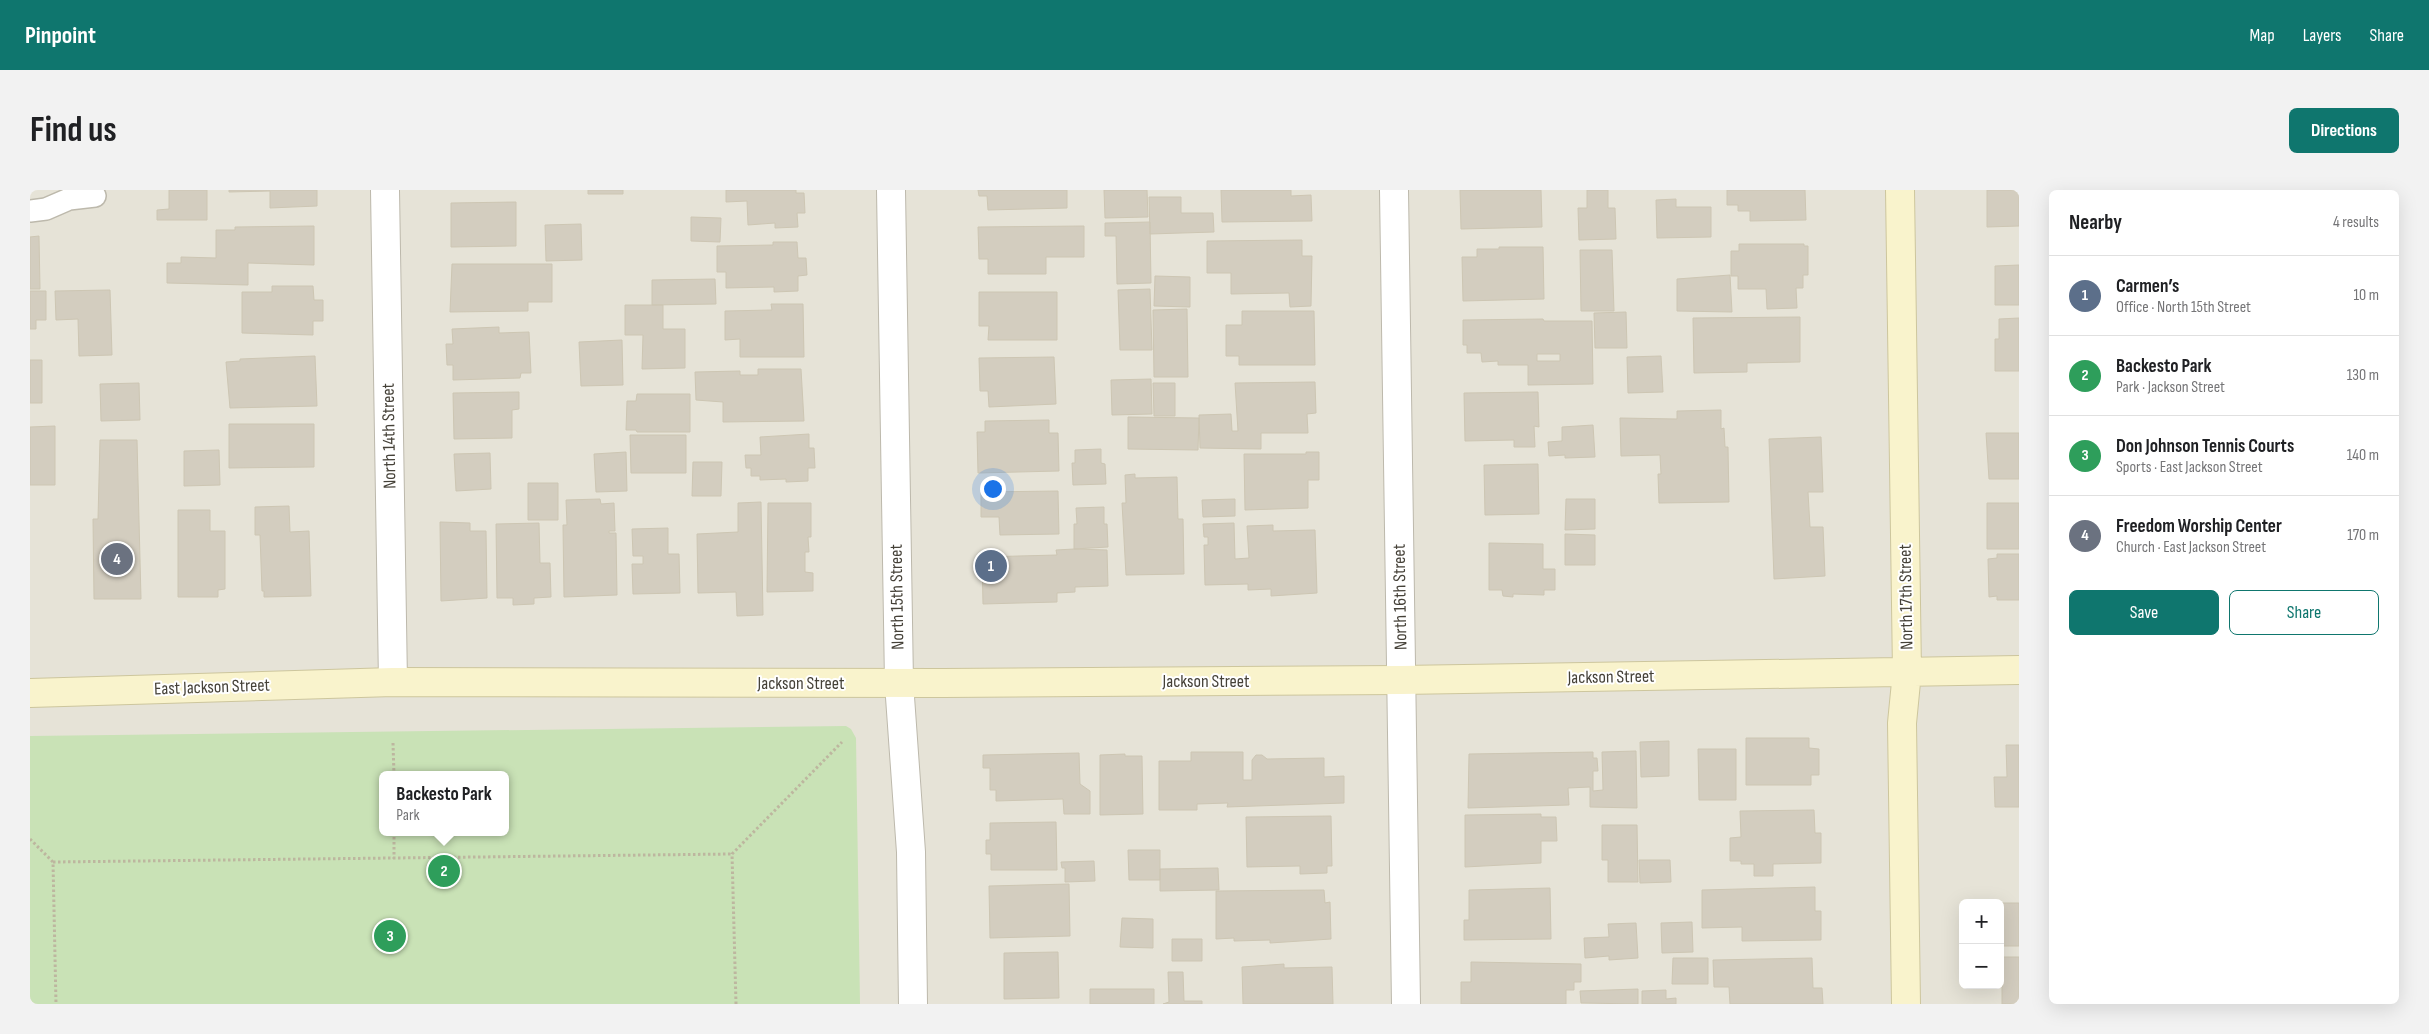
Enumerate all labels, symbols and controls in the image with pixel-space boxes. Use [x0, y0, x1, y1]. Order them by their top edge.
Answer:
text: Pinpoint [25, 21, 96, 50]
text: Map [2250, 25, 2275, 46]
text: Layers [2303, 25, 2342, 46]
text: Share [2370, 25, 2404, 46]
button: Directions [2289, 108, 2399, 153]
text: Find us [30, 109, 117, 152]
text: Nearby [2069, 210, 2122, 235]
text: 4 results [2333, 213, 2379, 232]
text: Carmen’s [2116, 275, 2179, 298]
text: 1 [2082, 286, 2088, 305]
text: 10 m [2353, 286, 2379, 305]
text: Office · North 15th Street [2116, 298, 2251, 317]
text: Backesto Park [2116, 355, 2211, 378]
text: 2 [2081, 366, 2089, 385]
text: 130 m [2347, 366, 2379, 385]
text: Park · Jackson Street [2116, 378, 2225, 397]
street label: North 14th Street [378, 382, 400, 489]
text: Don Johnson Tennis Courts [2116, 435, 2294, 458]
text: 3 [2081, 446, 2089, 465]
text: 140 m [2347, 446, 2379, 465]
text: Sports · East Jackson Street [2116, 458, 2263, 477]
your location [980, 476, 1006, 502]
text: Freedom Worship Center [2116, 515, 2282, 538]
text: 4 [2081, 526, 2089, 545]
text: 170 m [2347, 526, 2379, 545]
text: Church · East Jackson Street [2116, 538, 2266, 557]
pin: 4 [101, 540, 133, 578]
street label: North 16th Street [1389, 543, 1411, 650]
street label: North 17th Street [1895, 543, 1917, 650]
street label: North 15th Street [886, 544, 908, 650]
pin: 1 [975, 547, 1007, 585]
button: Save [2069, 590, 2219, 635]
button: Share [2229, 590, 2379, 635]
street label: Jackson Street [1566, 666, 1655, 688]
street label: Jackson Street [1162, 671, 1250, 692]
street label: Jackson Street [757, 673, 845, 694]
street label: East Jackson Street [154, 674, 271, 700]
popup [379, 771, 509, 836]
text: Backesto Park [396, 783, 492, 806]
text: Park [396, 806, 420, 825]
pin: 2 [428, 852, 460, 890]
map controls [1959, 899, 2004, 989]
button: + [1959, 899, 2004, 944]
pin: 3 [374, 917, 406, 955]
button: − [1959, 944, 2004, 989]

